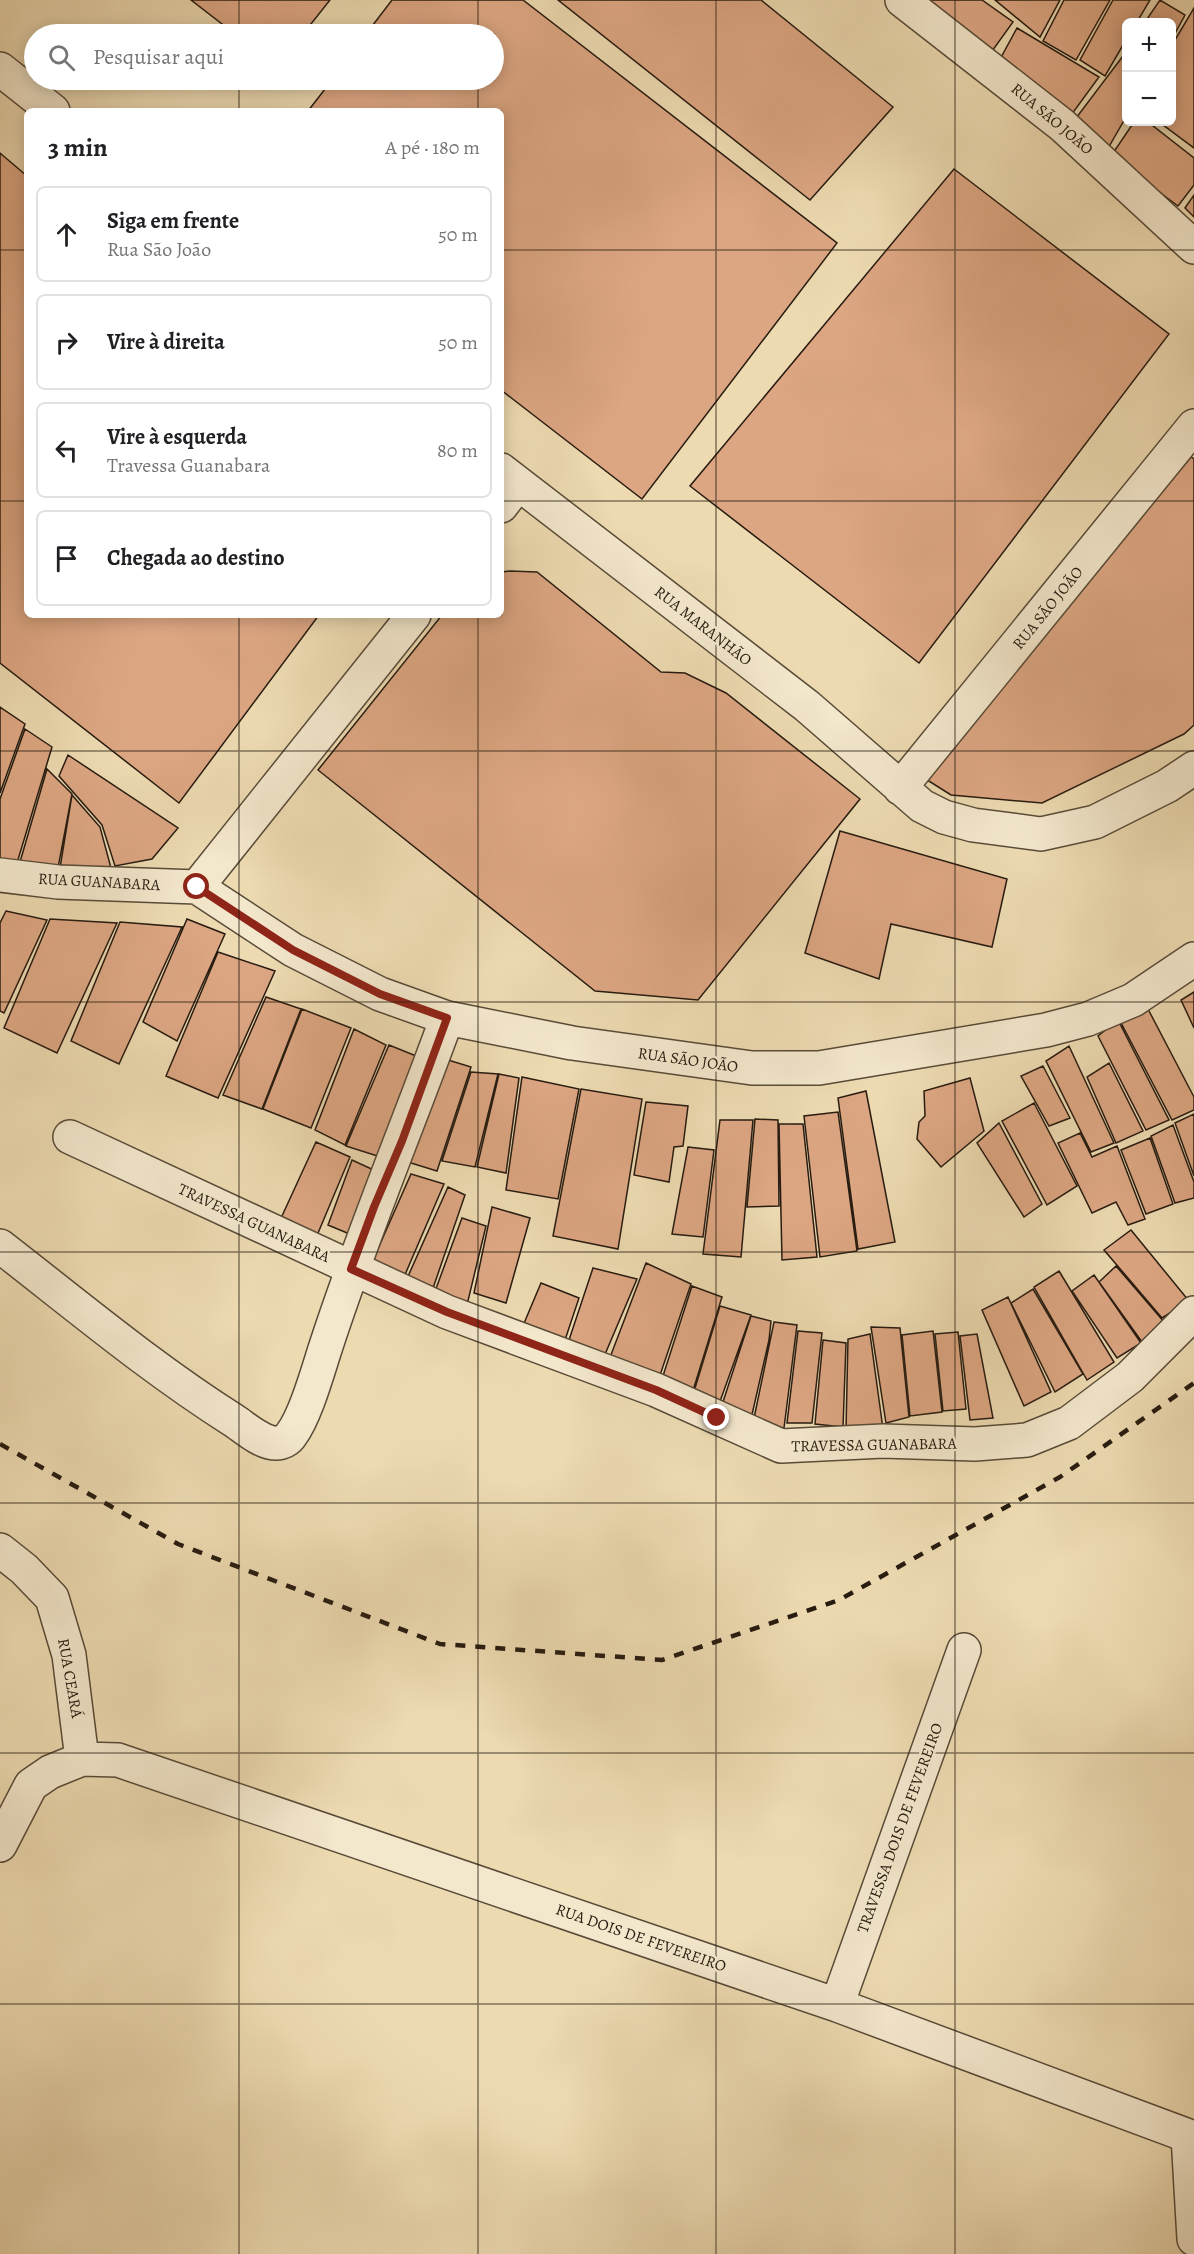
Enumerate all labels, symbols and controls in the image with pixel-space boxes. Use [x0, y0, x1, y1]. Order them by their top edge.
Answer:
map controls [1122, 18, 1176, 126]
button: + [1122, 18, 1176, 72]
search box [24, 24, 504, 90]
icon: search [45, 41, 78, 74]
text: Pesquisar aqui [93, 42, 224, 72]
button: − [1122, 72, 1176, 126]
street label: RUA SÃO JOÃO [1006, 78, 1098, 160]
text: 3 min [48, 130, 108, 165]
text: A pé · 180 m [385, 134, 480, 161]
text: Siga em frente [107, 206, 239, 236]
icon: ahead [50, 218, 83, 251]
text: 50 m [438, 221, 478, 248]
text: Rua São João [107, 236, 211, 263]
icon: right [50, 326, 83, 359]
text: Vire à direita [107, 327, 225, 357]
text: 50 m [438, 329, 478, 356]
text: Vire à esquerda [107, 422, 247, 452]
icon: left [50, 434, 83, 467]
text: 80 m [437, 437, 478, 464]
text: Travessa Guanabara [107, 452, 270, 479]
icon: arrive [50, 542, 83, 575]
text: Chegada ao destino [107, 543, 285, 573]
street label: RUA SÃO JOÃO [1008, 562, 1088, 654]
street label: RUA MARANHÃO [650, 581, 756, 671]
street label: RUA GUANABARA [37, 868, 161, 896]
route start [183, 873, 209, 899]
street label: RUA SÃO JOÃO [636, 1042, 740, 1078]
street label: TRAVESSA GUANABARA [174, 1178, 334, 1268]
route end [703, 1404, 729, 1430]
street label: TRAVESSA GUANABARA [791, 1433, 957, 1457]
street label: RUA CEARÁ [52, 1636, 88, 1720]
street label: TRAVESSA DOIS DE FEVEREIRO [852, 1720, 948, 1936]
street label: RUA DOIS DE FEVEREIRO [553, 1898, 729, 1978]

